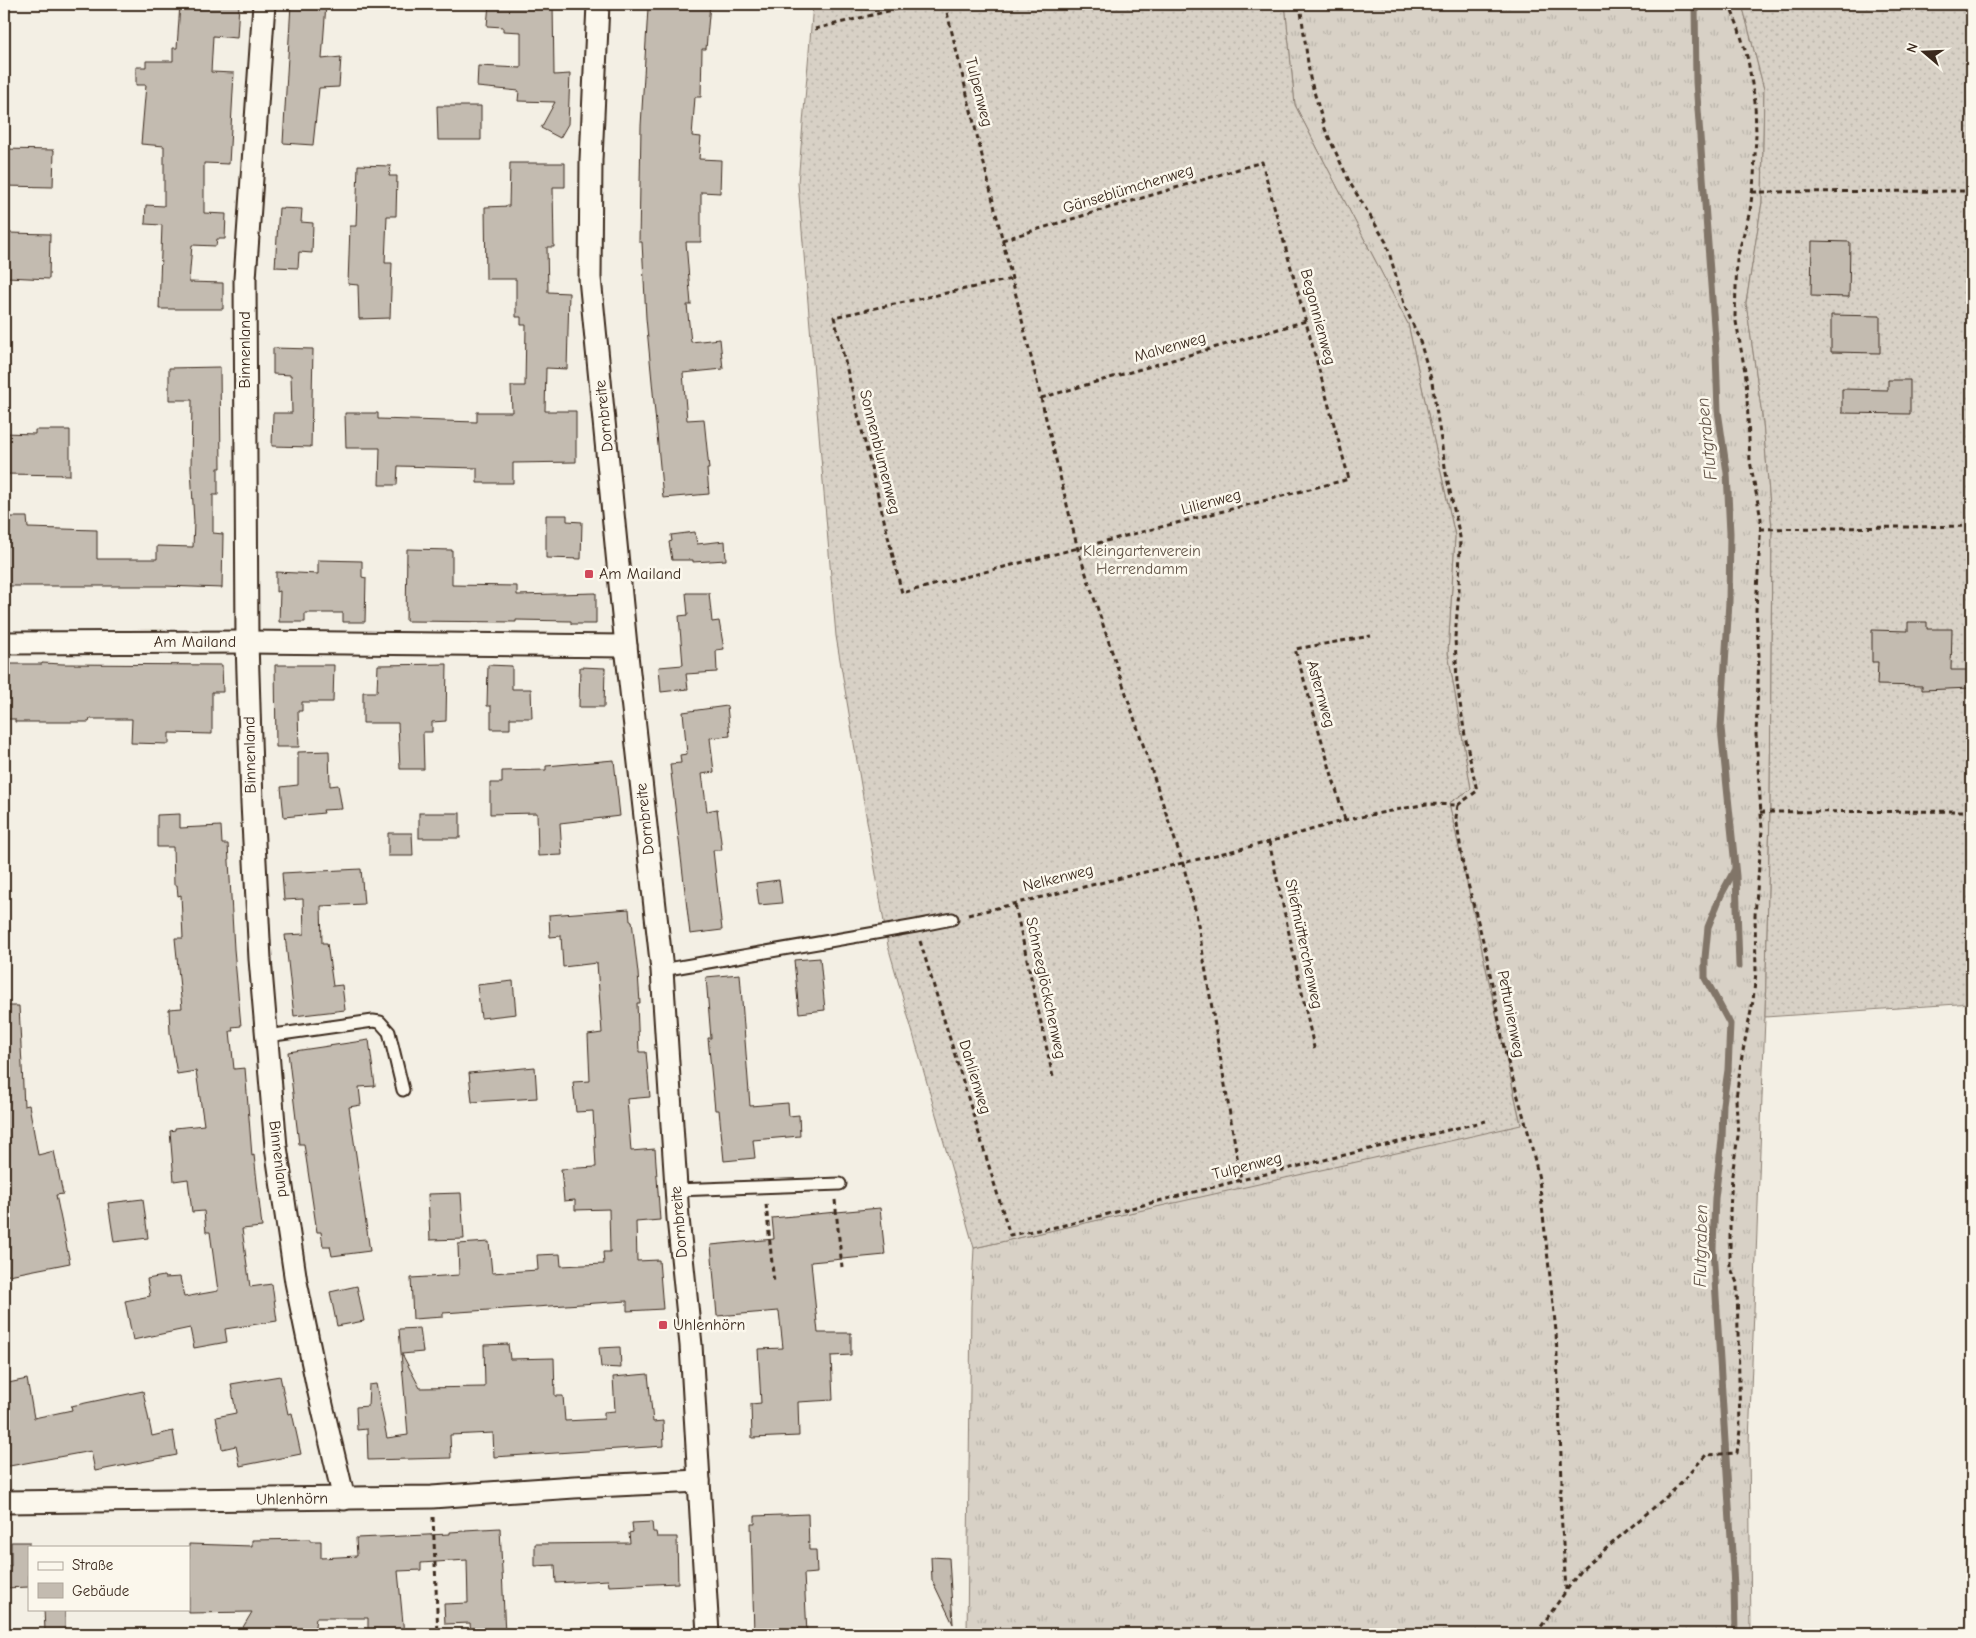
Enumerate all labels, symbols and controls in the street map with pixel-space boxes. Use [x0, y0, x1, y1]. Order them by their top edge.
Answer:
north arrow [1898, 28, 1948, 78]
text: N [1903, 41, 1922, 55]
street label: Tulpenweg [962, 55, 996, 129]
street label: Gänseblümchenweg [1061, 161, 1195, 217]
street label: Begonnienweg [1297, 267, 1339, 367]
street label: Binnenland [236, 311, 254, 389]
street label: Malvenweg [1132, 328, 1208, 366]
street label: Dornbreite [591, 379, 617, 453]
street label: Sonnenblumenweg [856, 388, 904, 516]
water label: Flutgraben [1692, 397, 1722, 481]
street label: Lilienweg [1179, 485, 1243, 519]
park label: Kleingartenverein Herrendamm [1083, 542, 1201, 578]
place label: Am Mailand [599, 565, 681, 583]
marker: Am Mailand [583, 568, 595, 580]
street label: Am Mailand [154, 633, 236, 651]
street label: Asternweg [1303, 658, 1339, 730]
street label: Binnenland [240, 716, 260, 794]
street label: Dornbreite [632, 782, 658, 856]
street label: Nelkenweg [1021, 861, 1095, 895]
street label: Stiefmütterchenweg [1281, 877, 1327, 1011]
street label: Schneeglöckchenweg [1022, 915, 1070, 1061]
street label: Pettunienweg [1494, 969, 1528, 1059]
street label: Dahlienweg [955, 1038, 995, 1116]
street label: Binnenland [265, 1120, 293, 1198]
street label: Tulpenweg [1210, 1149, 1284, 1183]
street label: Dornbreite [667, 1185, 691, 1259]
water label: Flutgraben [1690, 1204, 1712, 1288]
place label: Uhlenhörn [673, 1316, 745, 1334]
marker: Uhlenhörn [657, 1319, 669, 1331]
street label: Uhlenhörn [256, 1489, 328, 1509]
legend [28, 1546, 190, 1610]
text: Straße [72, 1556, 114, 1574]
text: Gebäude [72, 1582, 130, 1600]

